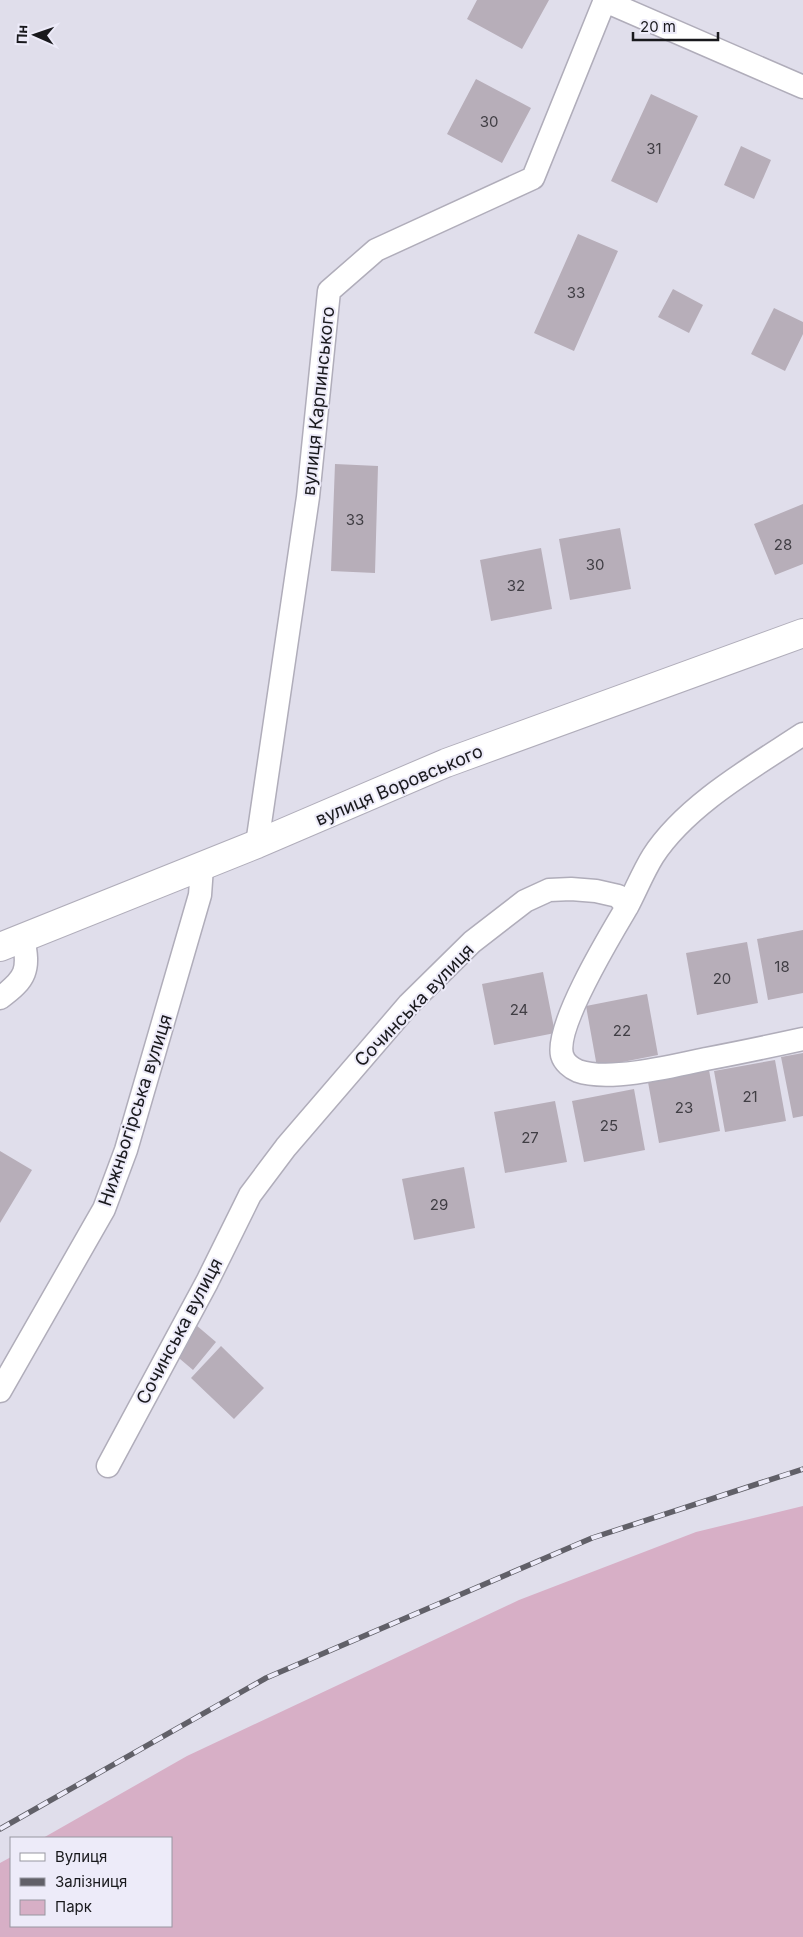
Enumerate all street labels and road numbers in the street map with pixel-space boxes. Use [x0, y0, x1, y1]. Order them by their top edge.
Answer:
street label: вулиця Карпинського [298, 305, 338, 497]
street label: вулиця Воровського [312, 740, 486, 830]
street label: Сочинська вулиця [350, 939, 478, 1071]
street label: Нижньогірська вулиця [94, 1012, 176, 1208]
street label: Сочинська вулиця [132, 1254, 226, 1408]

